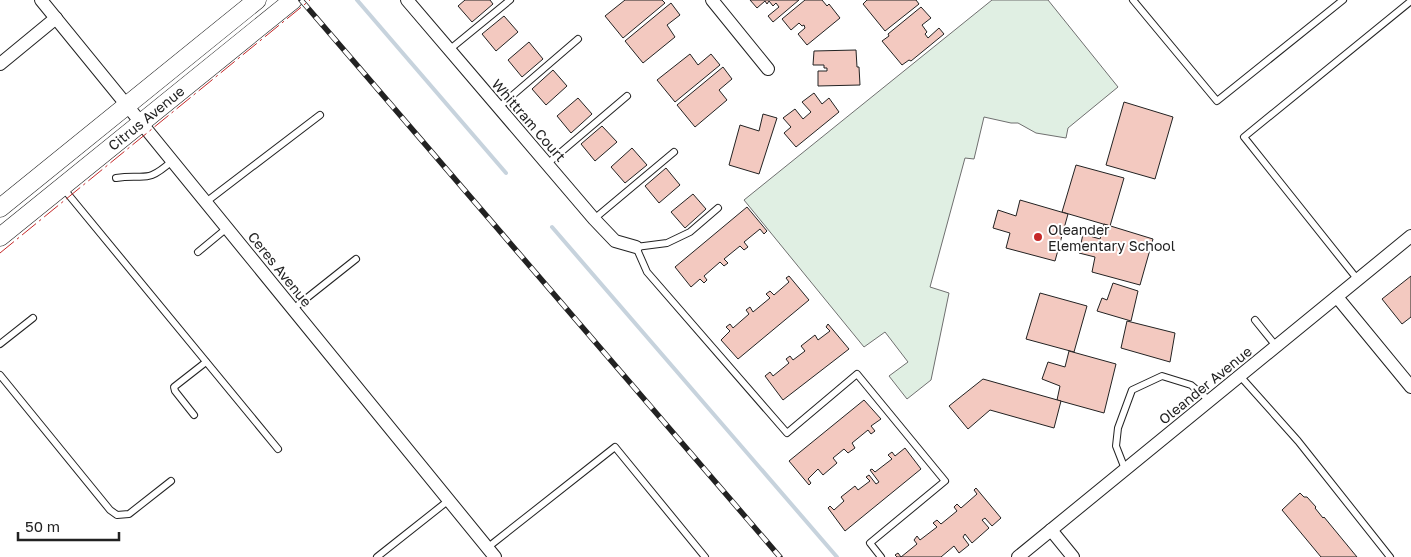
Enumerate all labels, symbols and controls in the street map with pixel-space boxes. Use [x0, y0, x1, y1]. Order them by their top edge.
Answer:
street label: Whittram Court [489, 75, 569, 165]
street label: Citrus Avenue [104, 82, 188, 154]
place label: Oleander Elementary School [1048, 221, 1175, 254]
street label: Ceres Avenue [245, 228, 315, 310]
marker: Oleander Elementary School [1032, 231, 1044, 243]
street label: Oleander Avenue [1155, 342, 1255, 428]
scale bar [18, 510, 119, 542]
text: 50 m [25, 517, 60, 535]

